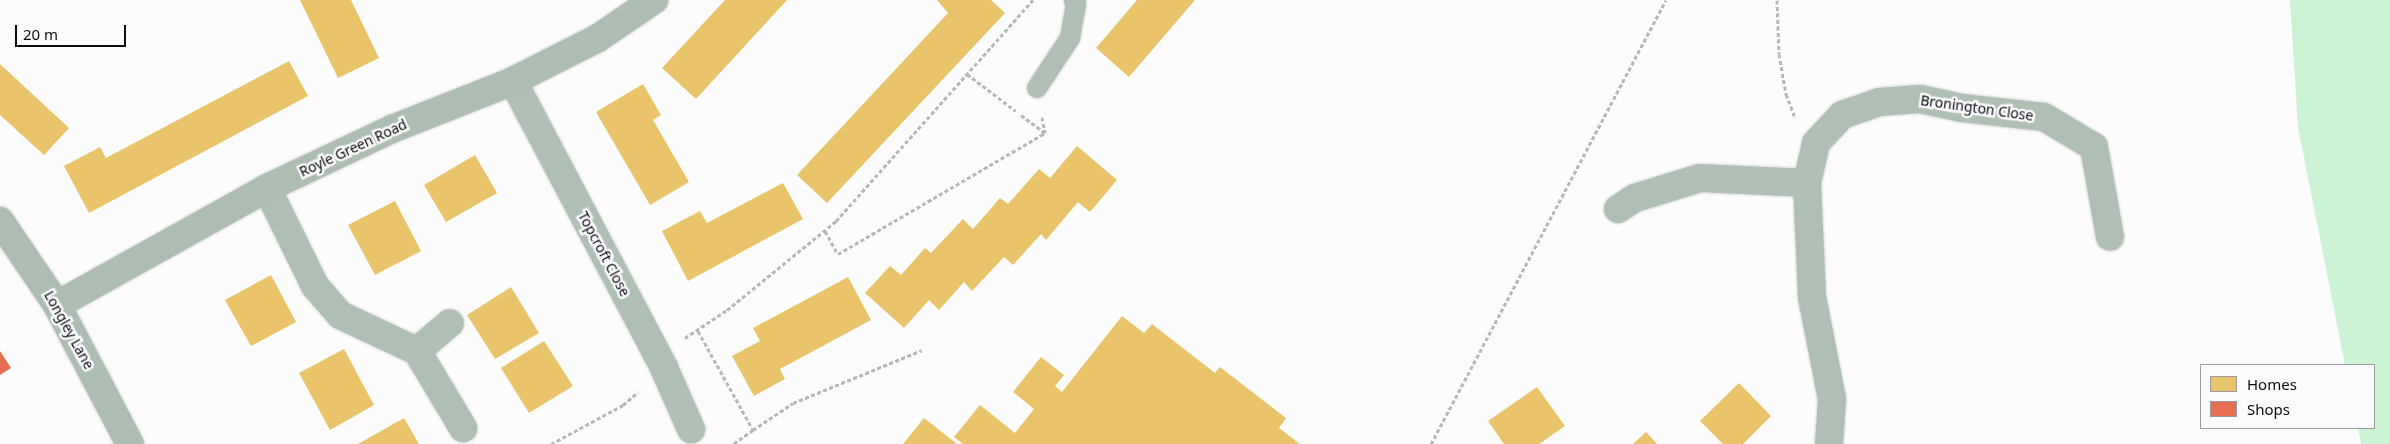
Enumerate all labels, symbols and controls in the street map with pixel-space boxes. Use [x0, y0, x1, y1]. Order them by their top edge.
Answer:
scale bar [18, 15, 129, 47]
text: 20 m [23, 24, 58, 44]
street label: Bronington Close [1919, 92, 2035, 124]
street label: Royle Green Road [297, 116, 409, 180]
street label: Topcroft Close [575, 209, 633, 299]
street label: Longley Lane [41, 288, 97, 372]
legend [2200, 364, 2375, 429]
text: Homes [2247, 374, 2297, 394]
text: Shops [2247, 399, 2290, 419]

